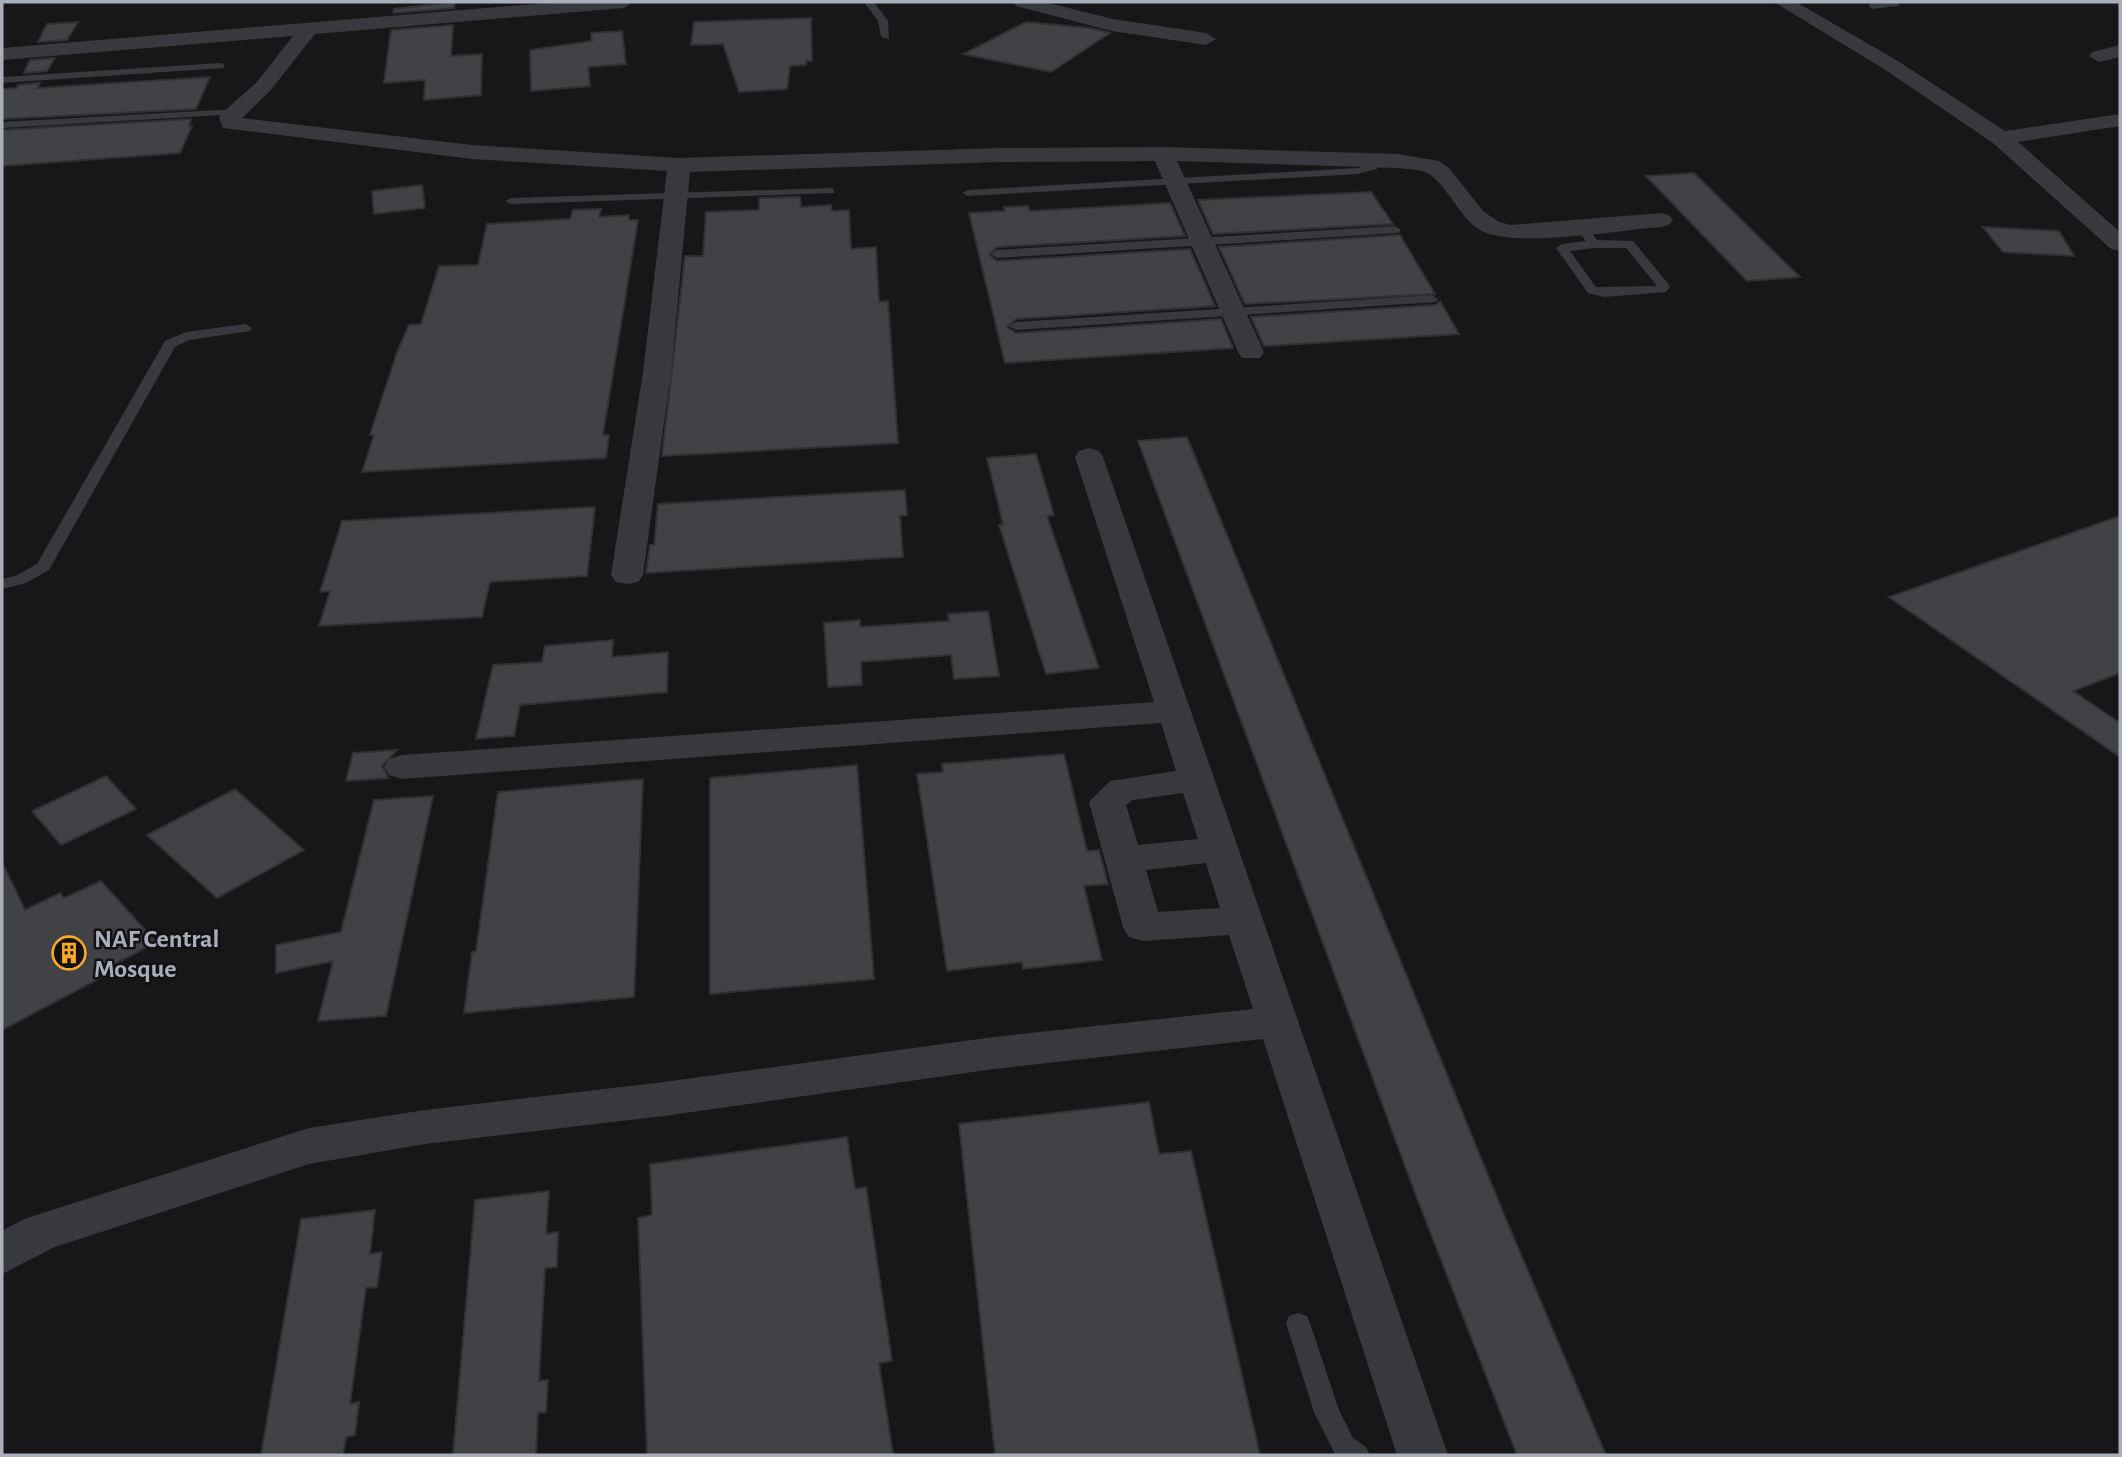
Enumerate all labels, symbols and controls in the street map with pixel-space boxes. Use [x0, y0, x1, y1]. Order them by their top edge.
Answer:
place label: NAF Central Mosque [94, 926, 219, 982]
building icon: NAF Central Mosque [50, 934, 88, 972]

